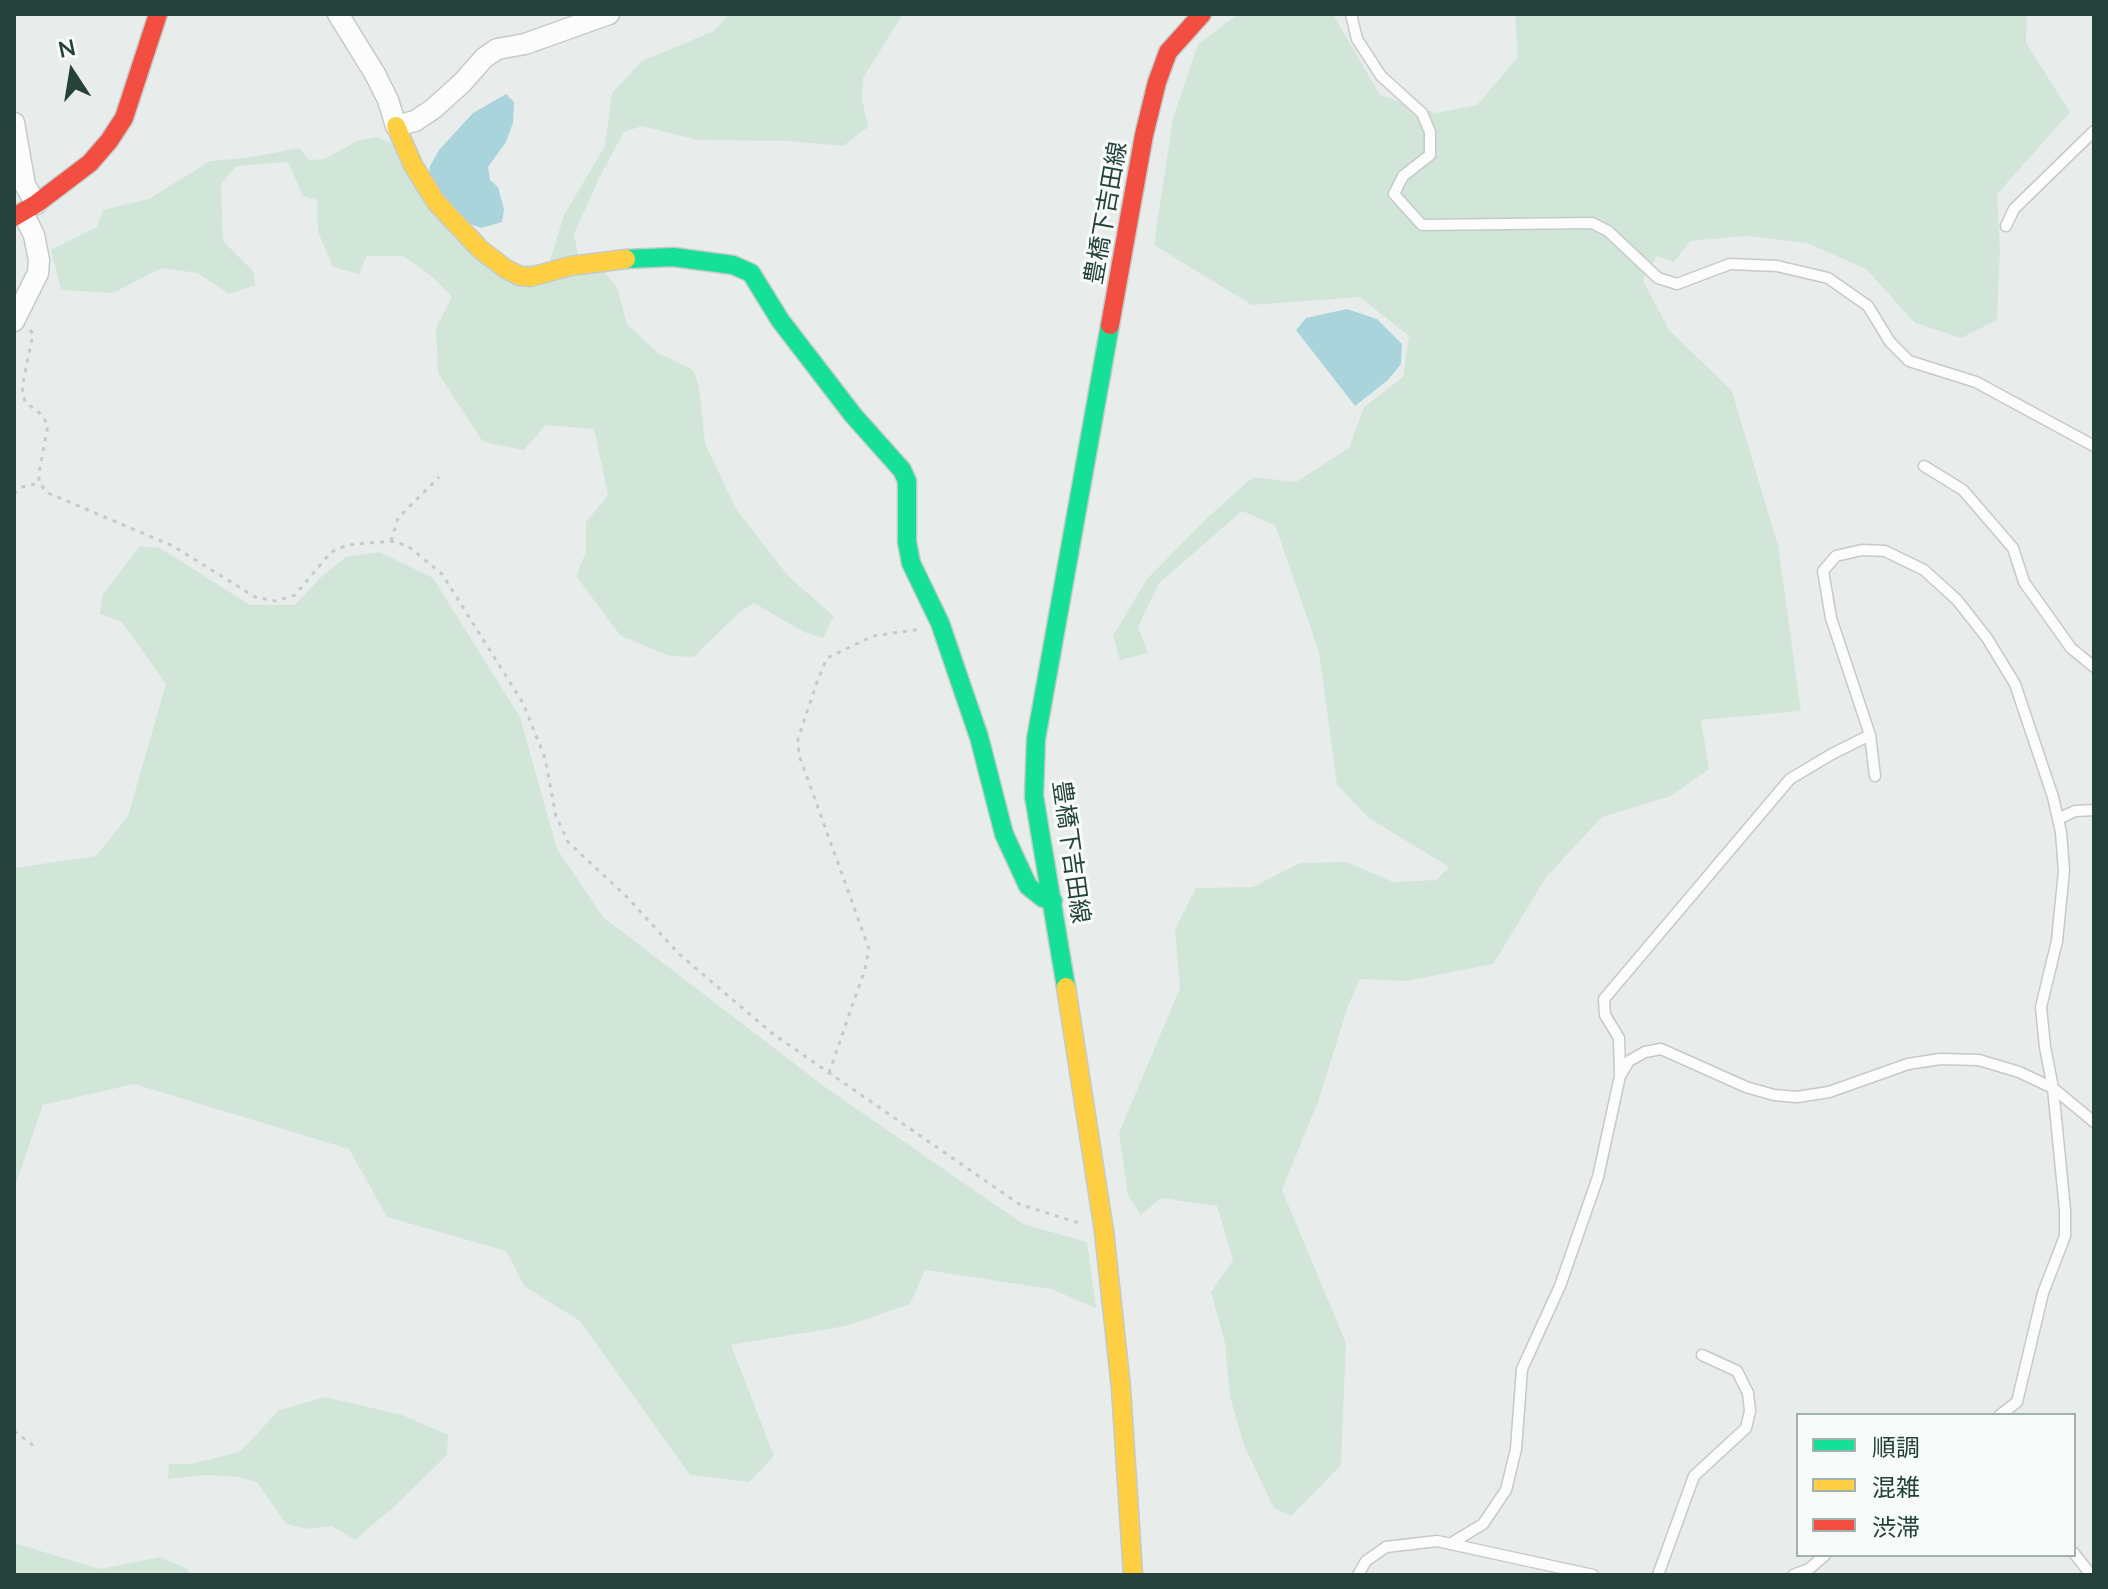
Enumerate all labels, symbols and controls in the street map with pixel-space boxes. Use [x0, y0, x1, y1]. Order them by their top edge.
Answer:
north arrow [32, 32, 112, 112]
text: N [56, 33, 78, 63]
street label: 豊橋下吉田線 [1079, 140, 1133, 286]
street label: 豊橋下吉田線 [1047, 779, 1095, 925]
legend [1796, 1413, 2076, 1557]
text: 順調 [1872, 1432, 1920, 1461]
text: 混雑 [1872, 1472, 1920, 1501]
text: 渋滞 [1872, 1512, 1920, 1541]

